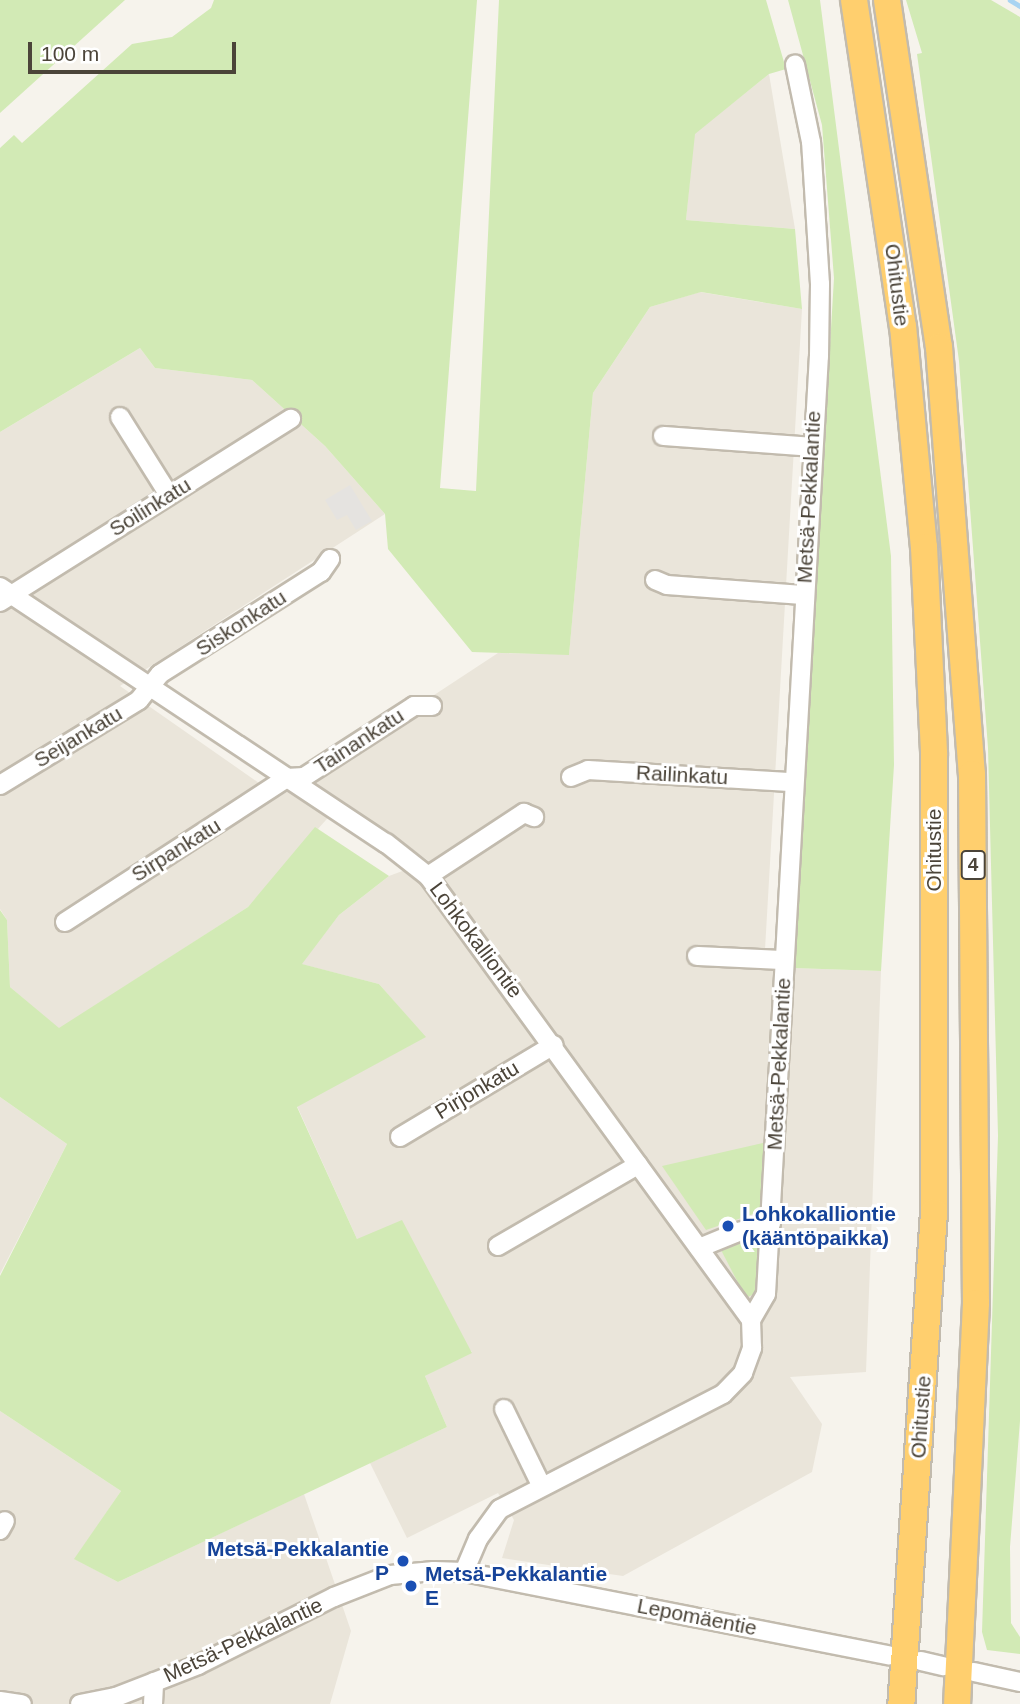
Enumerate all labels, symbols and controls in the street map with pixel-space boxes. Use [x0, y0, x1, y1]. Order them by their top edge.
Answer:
scale bar [32, 28, 240, 72]
text: 100 m [41, 42, 99, 65]
street label: Ohitustie [879, 242, 915, 328]
street label: Metsä-Pekkalantie [792, 410, 826, 584]
street label: Soilinkatu [105, 472, 195, 542]
street label: Siskonkatu [191, 584, 291, 662]
street label: Seijankatu [29, 701, 127, 773]
street label: Tainankatu [310, 703, 408, 779]
street label: Railinkatu [635, 760, 729, 790]
street label: Ohitustie [921, 809, 947, 891]
street label: Sirpankatu [127, 813, 225, 887]
road number: 4 [959, 850, 987, 880]
street label: Lohkokalliontie [424, 877, 528, 1003]
street label: Metsä-Pekkalantie [762, 977, 796, 1151]
street label: Pirjonkatu [430, 1055, 524, 1125]
place label: Lohkokalliontie (kääntöpaikka) [742, 1201, 896, 1251]
marker: Lohkokalliontie (kääntöpaikka) [720, 1218, 736, 1234]
street label: Ohitustie [906, 1375, 936, 1459]
place label: Metsä-Pekkalantie P [207, 1536, 389, 1586]
marker: Metsä-Pekkalantie P [395, 1553, 411, 1569]
place label: Metsä-Pekkalantie E [425, 1561, 607, 1611]
marker: Metsä-Pekkalantie E [403, 1578, 419, 1594]
street label: Metsä-Pekkalantie [159, 1592, 327, 1688]
street label: Lepomäentie [635, 1593, 759, 1641]

